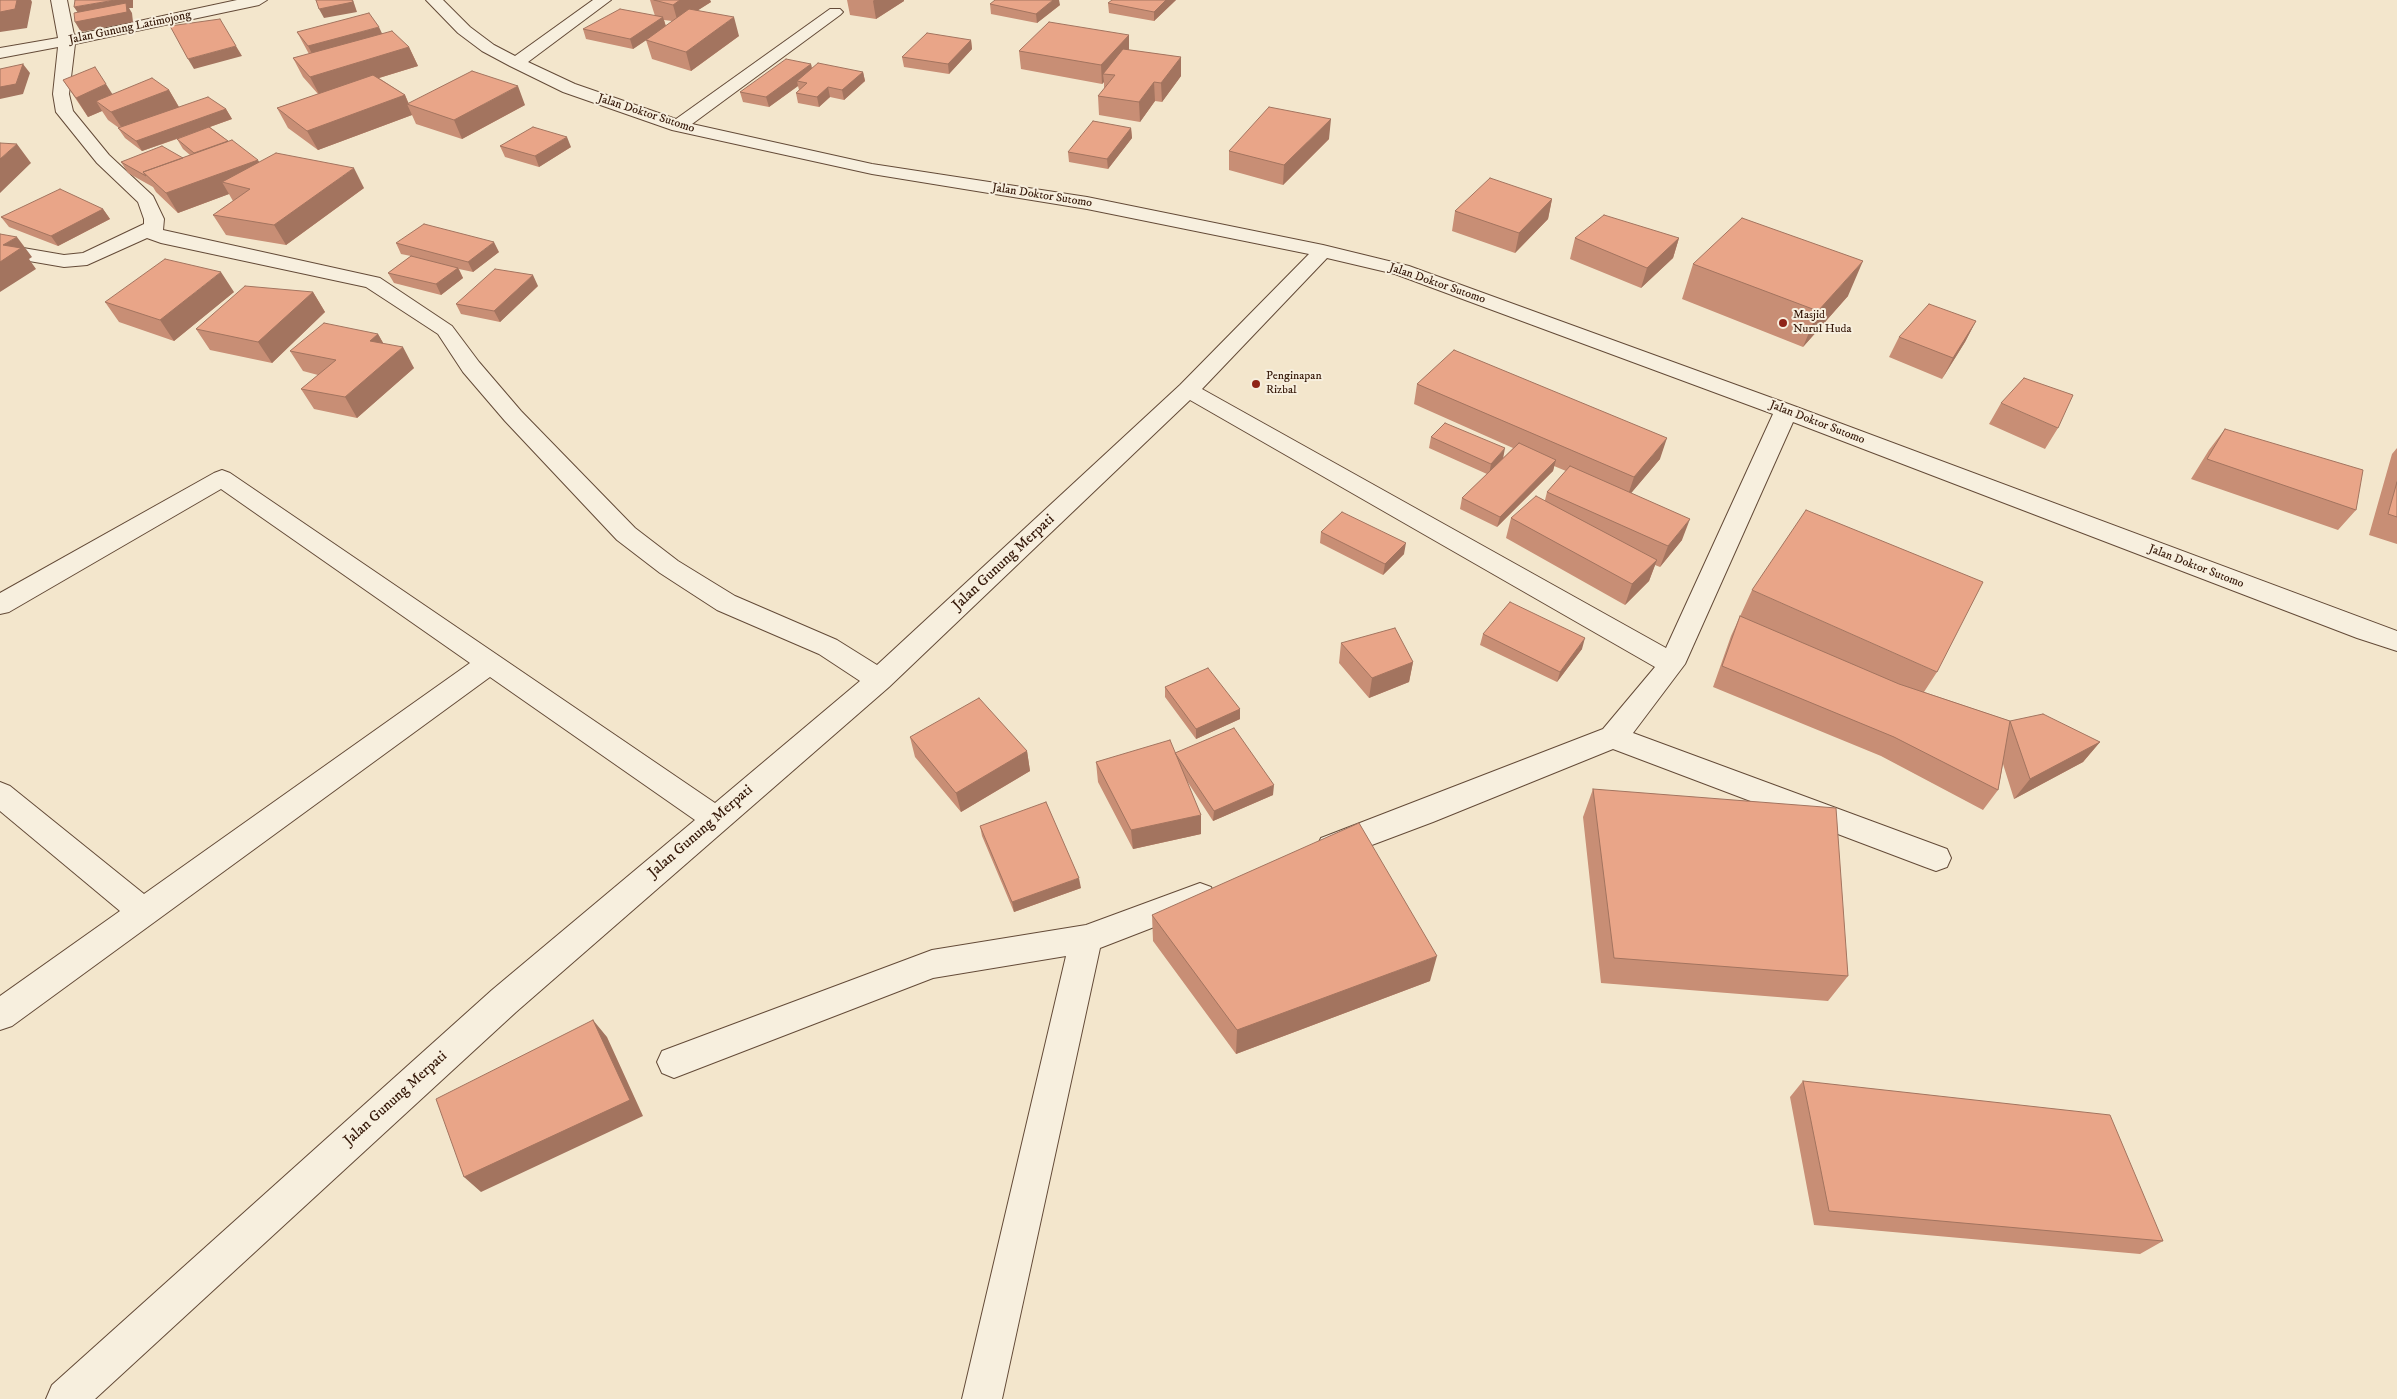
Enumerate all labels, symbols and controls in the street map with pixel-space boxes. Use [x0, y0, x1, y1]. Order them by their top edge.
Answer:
street label: Jalan Gunung Latimojong [68, 8, 192, 48]
street label: Jalan Doktor Sutomo [596, 92, 696, 136]
street label: Jalan Doktor Sutomo [991, 181, 1093, 211]
street label: Jalan Doktor Sutomo [1387, 261, 1487, 307]
place label: Masjid Nurul Huda [1793, 309, 1852, 337]
marker: Masjid Nurul Huda [1777, 317, 1789, 329]
place label: Penginapan Rizbal [1266, 370, 1322, 398]
marker: Penginapan Rizbal [1250, 378, 1262, 390]
street label: Jalan Doktor Sutomo [1767, 398, 1867, 448]
street label: Jalan Gunung Merpati [949, 511, 1059, 615]
street label: Jalan Doktor Sutomo [2146, 542, 2246, 592]
street label: Jalan Gunung Merpati [645, 782, 757, 882]
street label: Jalan Gunung Merpati [341, 1048, 451, 1150]

